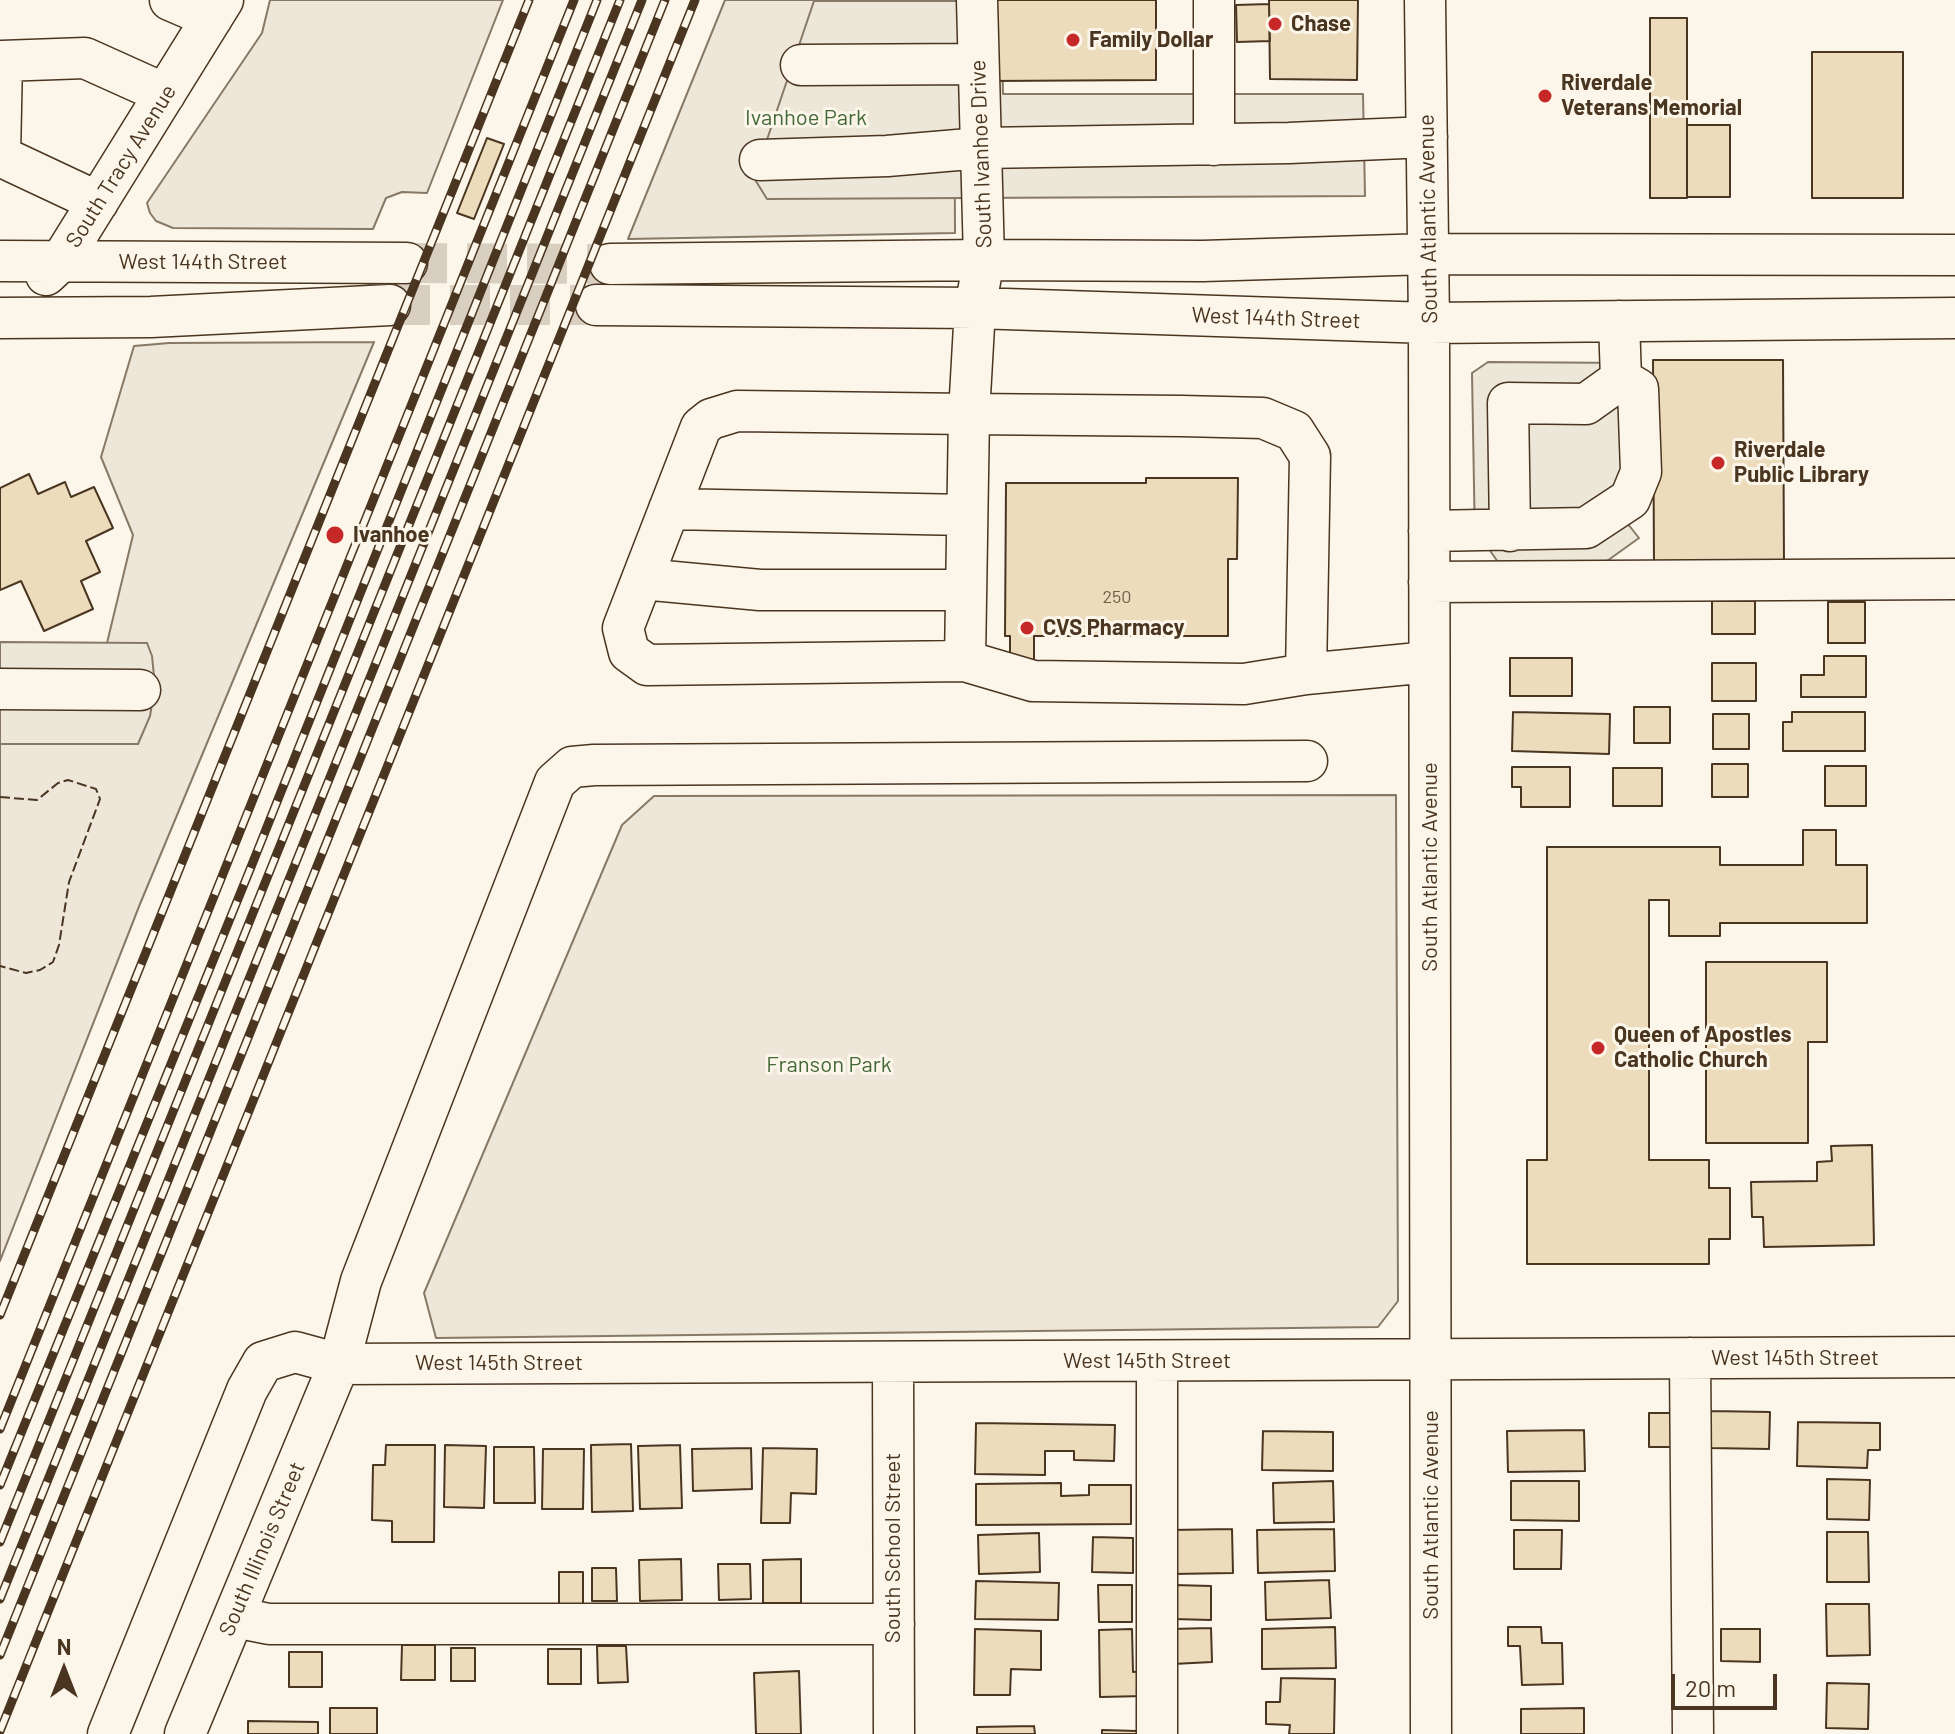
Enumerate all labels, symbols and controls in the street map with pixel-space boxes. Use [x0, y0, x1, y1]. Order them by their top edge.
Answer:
place label: Chase [1291, 11, 1351, 37]
marker: Chase [1266, 15, 1284, 33]
place label: Family Dollar [1089, 27, 1213, 53]
marker: Family Dollar [1064, 31, 1082, 49]
street label: South Ivanhoe Drive [965, 59, 997, 249]
place label: Riverdale Veterans Memorial [1561, 70, 1742, 122]
street label: South Tracy Avenue [60, 80, 182, 252]
marker: Riverdale Veterans Memorial [1536, 87, 1554, 105]
park label: Ivanhoe Park [745, 105, 867, 131]
street label: South Atlantic Avenue [1413, 114, 1443, 324]
street label: West 144th Street [118, 249, 288, 275]
street label: West 144th Street [1191, 302, 1361, 334]
place label: Riverdale Public Library [1734, 437, 1869, 488]
marker: Riverdale Public Library [1709, 454, 1727, 472]
place label: Ivanhoe [353, 522, 429, 548]
marker: Ivanhoe [324, 524, 346, 546]
house number: 250 [1102, 586, 1132, 608]
place label: CVS Pharmacy [1043, 615, 1185, 641]
marker: CVS Pharmacy [1018, 619, 1036, 637]
street label: South Atlantic Avenue [1417, 762, 1443, 972]
place label: Queen of Apostles Catholic Church [1614, 1022, 1791, 1074]
marker: Queen of Apostles Catholic Church [1589, 1039, 1607, 1057]
park label: Franson Park [766, 1052, 892, 1078]
street label: West 145th Street [1711, 1345, 1879, 1371]
street label: West 145th Street [1063, 1348, 1231, 1374]
street label: West 145th Street [415, 1350, 583, 1376]
street label: South Atlantic Avenue [1418, 1410, 1444, 1620]
street label: South School Street [880, 1453, 906, 1643]
street label: South Illinois Street [213, 1458, 311, 1640]
north arrow [24, 1630, 104, 1710]
text: N [57, 1633, 71, 1659]
scale bar [1675, 1658, 1781, 1708]
text: 20 m [1685, 1673, 1736, 1702]

